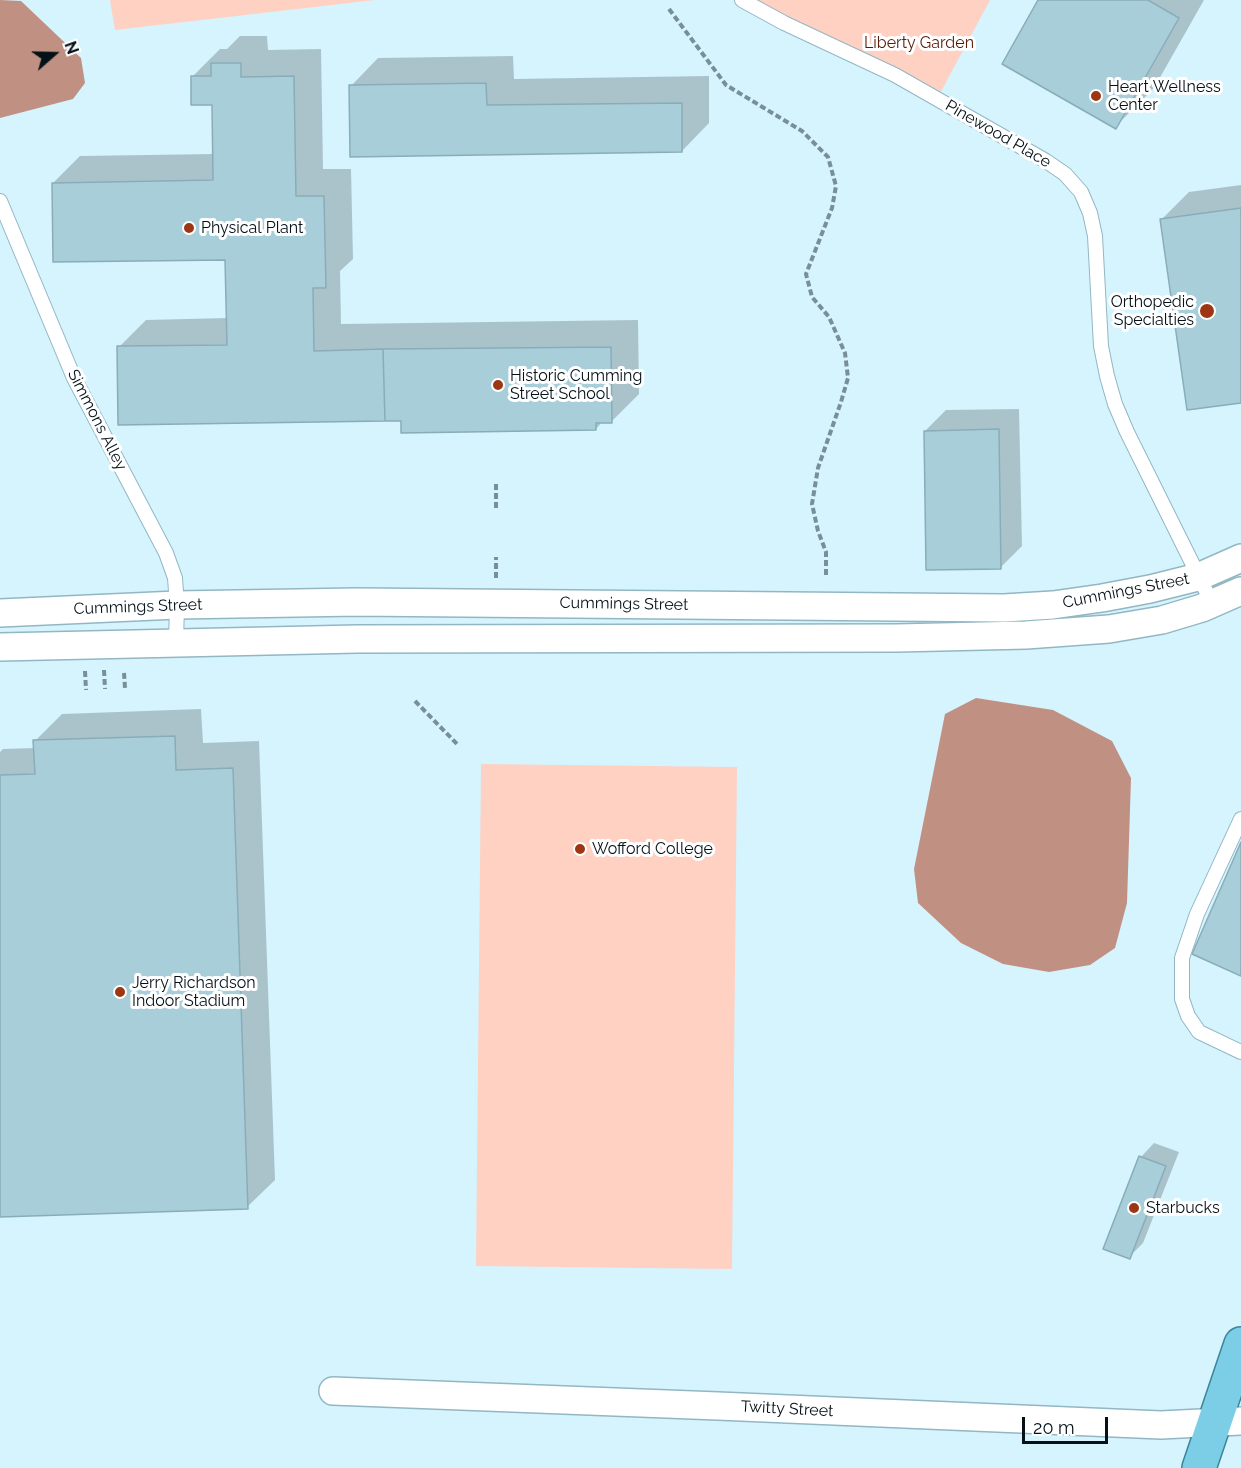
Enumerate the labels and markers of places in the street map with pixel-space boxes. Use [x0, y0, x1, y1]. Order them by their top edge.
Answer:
place label: Heart Wellness Center [1108, 77, 1221, 115]
marker: Heart Wellness Center [1089, 89, 1103, 103]
place label: Physical Plant [201, 218, 303, 238]
marker: Physical Plant [182, 221, 196, 235]
place label: Orthopedic Specialties [1111, 292, 1194, 330]
marker: Orthopedic Specialties [1198, 302, 1216, 320]
place label: Historic Cumming Street School [510, 366, 642, 404]
marker: Historic Cumming Street School [491, 378, 505, 392]
place label: Wofford College [592, 839, 713, 859]
marker: Wofford College [573, 842, 587, 856]
place label: Jerry Richardson Indoor Stadium [132, 973, 256, 1011]
marker: Jerry Richardson Indoor Stadium [113, 985, 127, 999]
place label: Starbucks [1146, 1198, 1220, 1218]
marker: Starbucks [1127, 1201, 1141, 1215]

